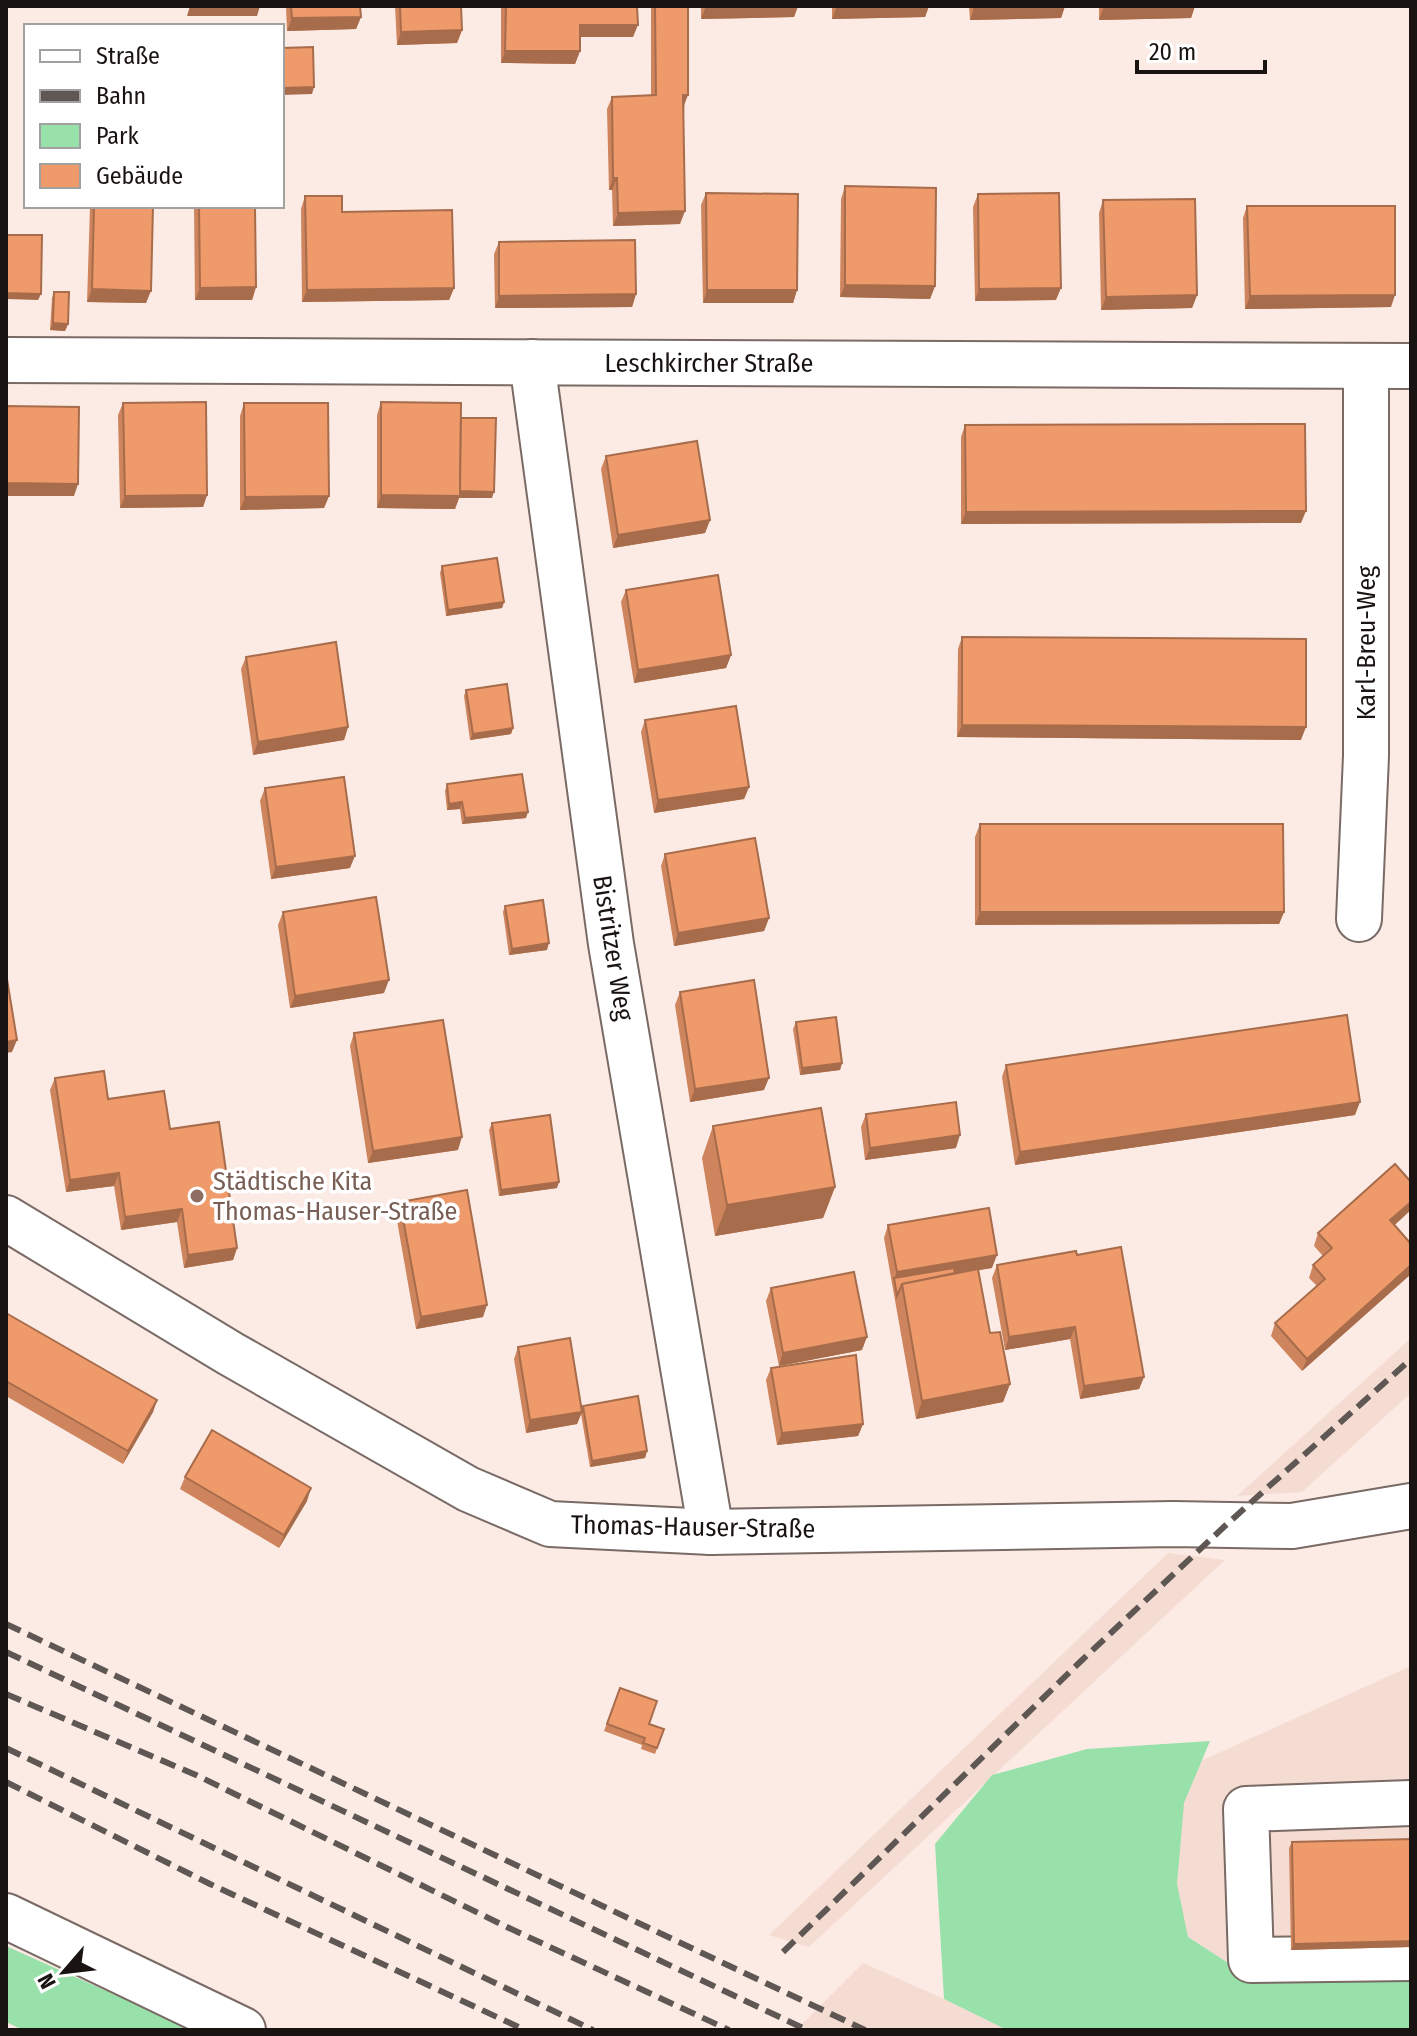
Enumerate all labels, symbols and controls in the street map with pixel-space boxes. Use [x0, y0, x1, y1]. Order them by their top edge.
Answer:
legend [24, 24, 284, 208]
scale bar [1137, 24, 1265, 74]
text: 20 m [1149, 38, 1196, 66]
text: Straße [96, 42, 160, 70]
text: Bahn [96, 82, 146, 110]
text: Park [96, 122, 139, 150]
text: Gebäude [96, 162, 183, 190]
street label: Leschkircher Straße [605, 348, 813, 379]
street label: Karl-Breu-Weg [1351, 565, 1382, 720]
street label: Bistritzer Weg [586, 873, 640, 1024]
place label: Städtische Kita Thomas-Hauser-Straße [213, 1166, 457, 1227]
marker: Städtische Kita Thomas-Hauser-Straße [188, 1187, 206, 1205]
street label: Thomas-Hauser-Straße [571, 1509, 815, 1545]
north arrow [24, 1932, 104, 2012]
text: N [32, 1969, 62, 1993]

